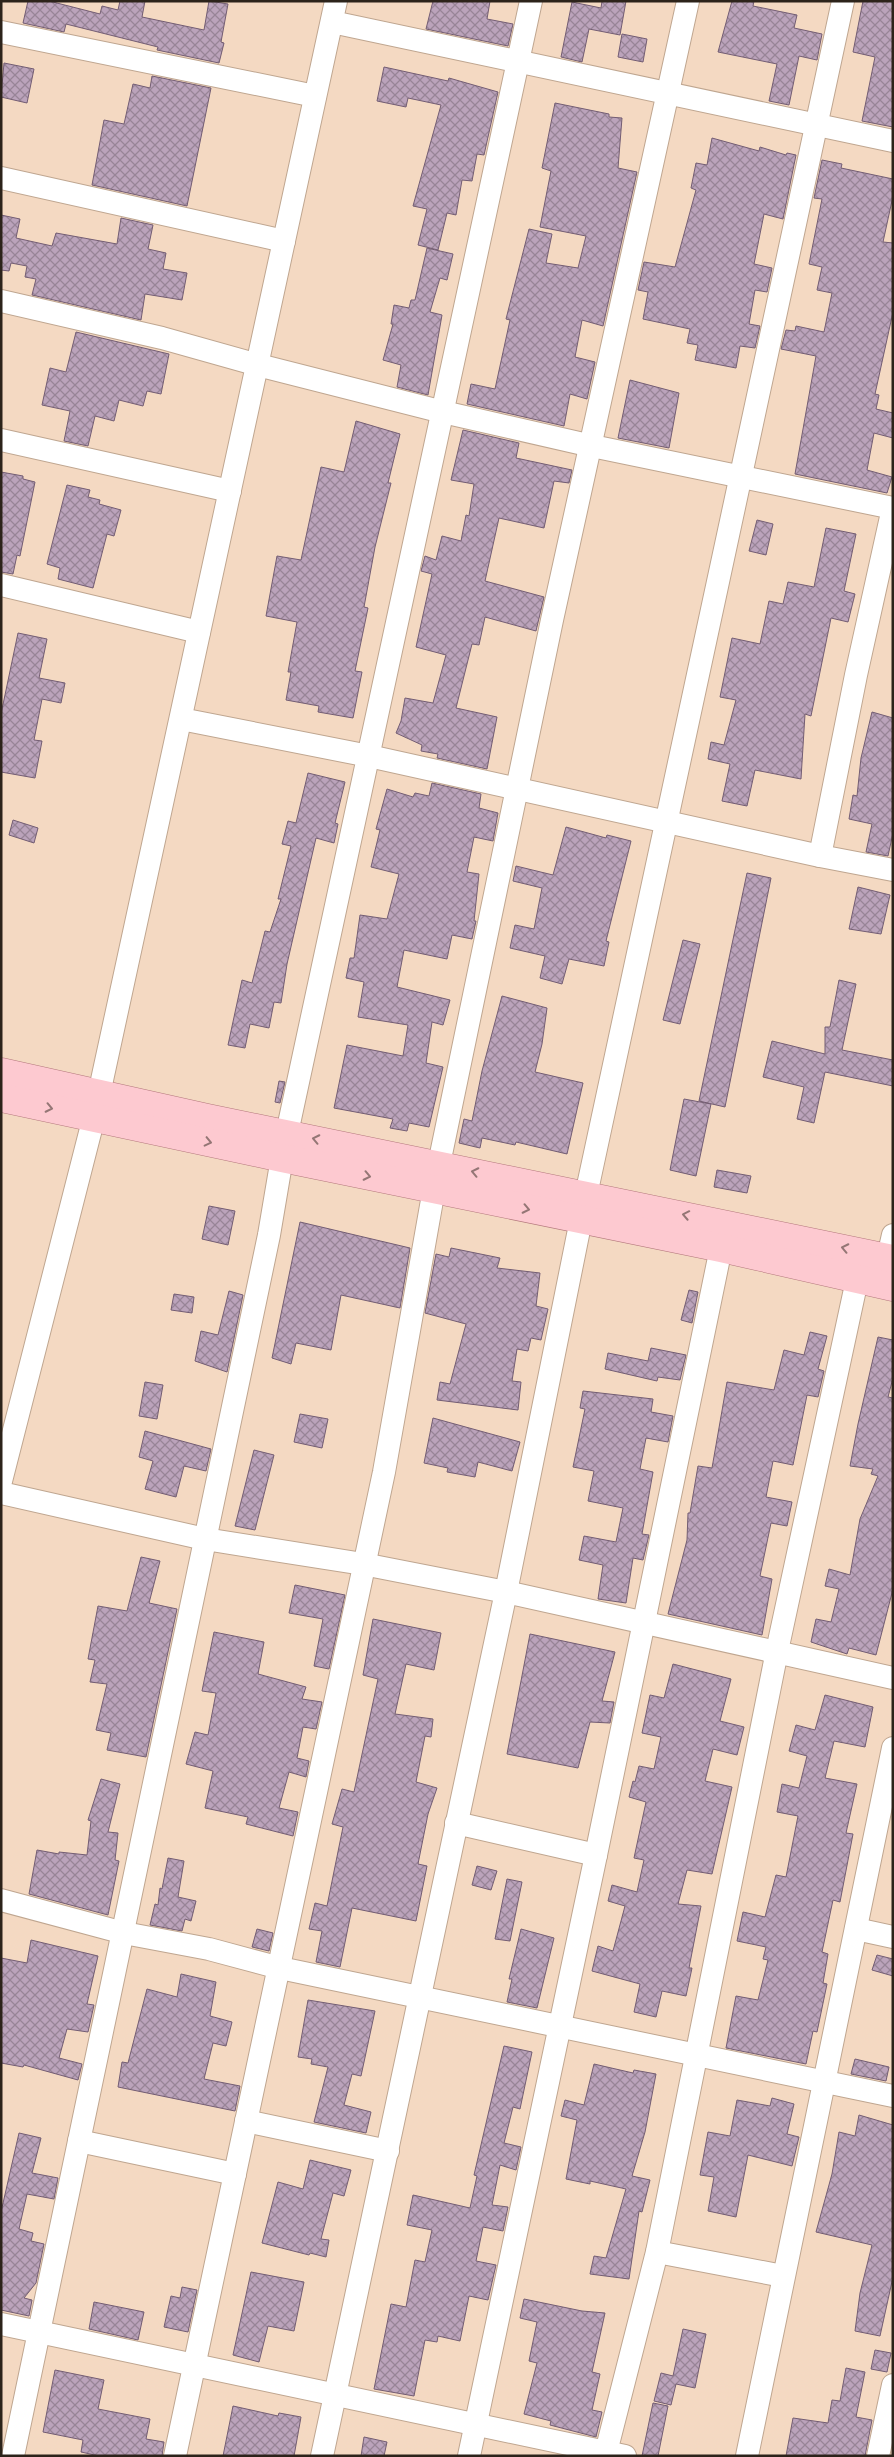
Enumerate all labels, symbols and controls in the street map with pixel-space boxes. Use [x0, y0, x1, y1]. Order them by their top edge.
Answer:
one-way arrow [45, 1102, 53, 1112]
one-way arrow [312, 1134, 321, 1145]
one-way arrow [203, 1136, 212, 1147]
one-way arrow [471, 1167, 480, 1178]
one-way arrow [362, 1170, 371, 1180]
one-way arrow [521, 1203, 530, 1213]
one-way arrow [682, 1211, 690, 1221]
one-way arrow [841, 1244, 849, 1254]

